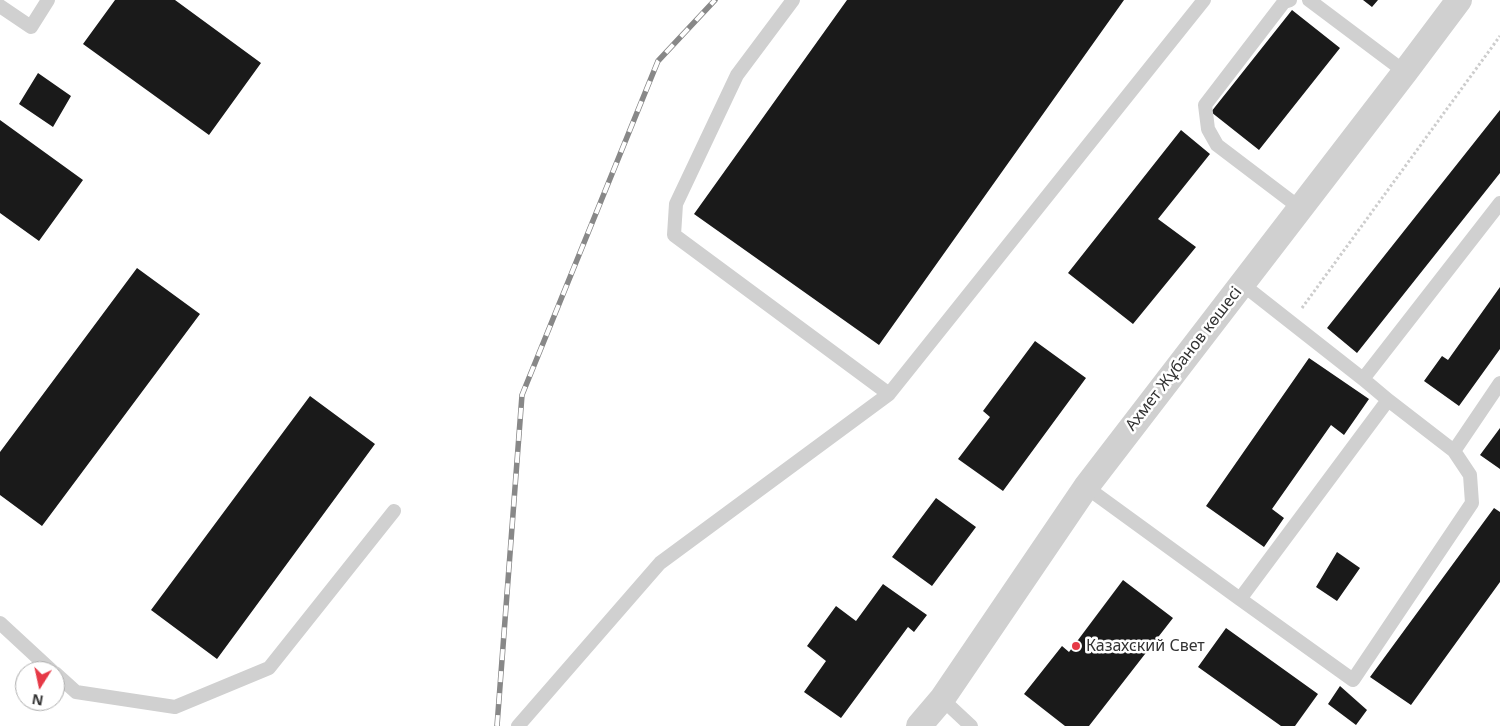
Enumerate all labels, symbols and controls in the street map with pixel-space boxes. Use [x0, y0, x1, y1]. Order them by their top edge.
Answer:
street label: Ахмет Жұбанов көшесі [1122, 283, 1246, 435]
place label: Казахский Свет [1086, 636, 1205, 656]
marker: Казахский Свет [1070, 640, 1082, 652]
north arrow [15, 661, 65, 711]
text: N [30, 690, 45, 711]

